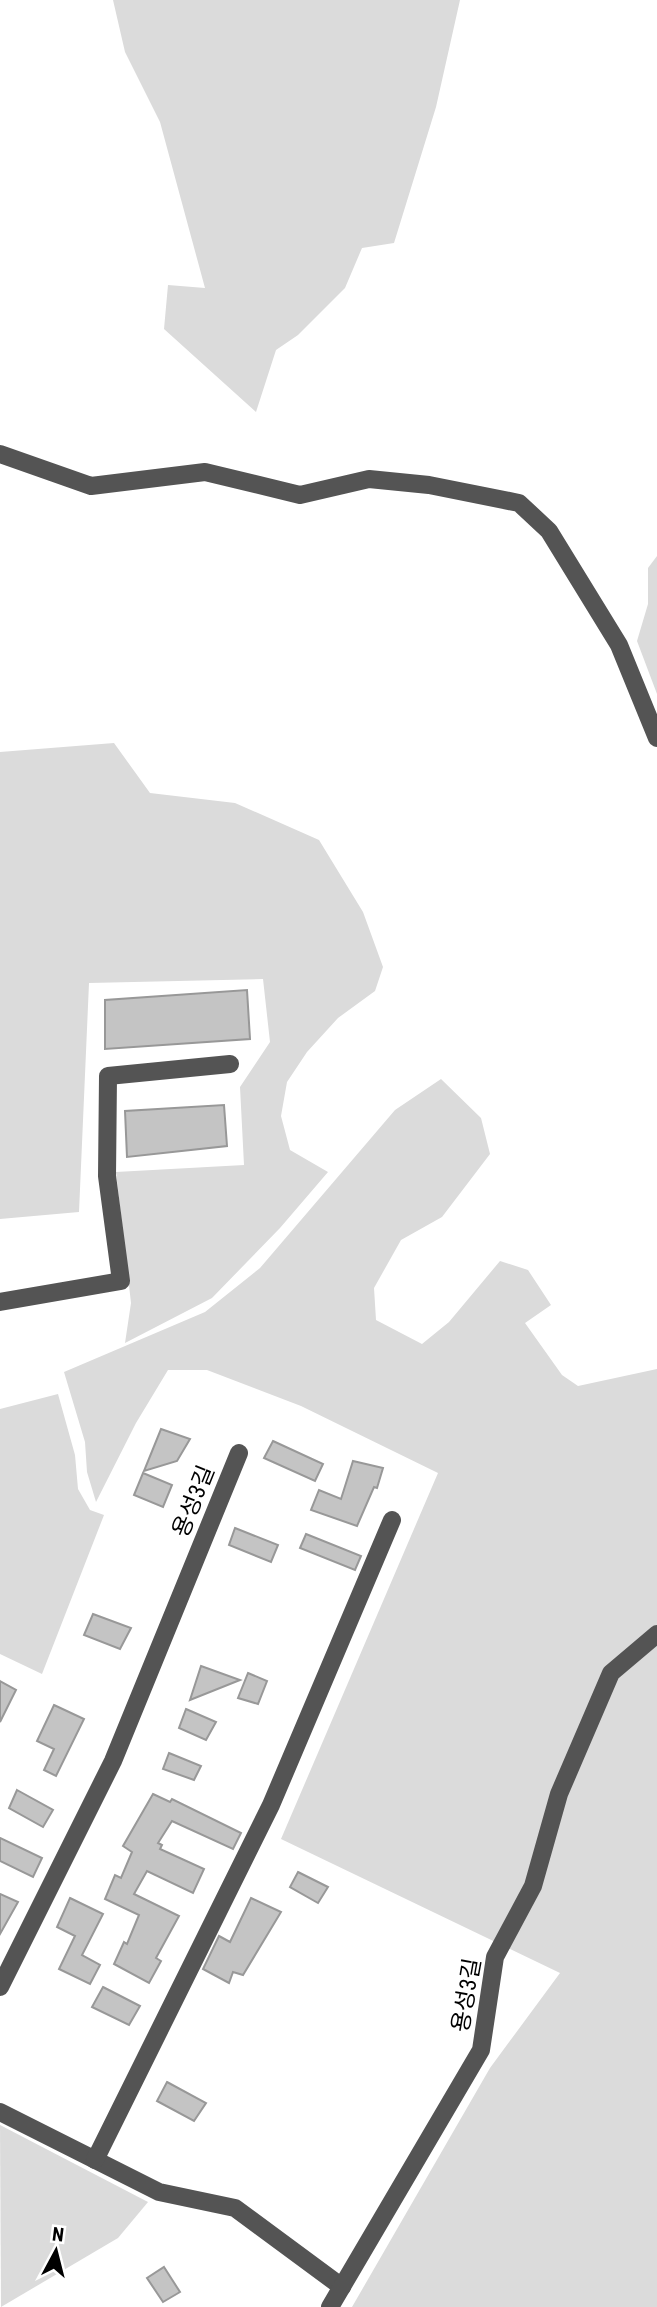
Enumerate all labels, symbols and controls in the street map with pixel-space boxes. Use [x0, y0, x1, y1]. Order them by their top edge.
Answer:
street label: 용성3길 [167, 1461, 220, 1541]
street label: 용성3길 [447, 1956, 486, 2034]
north arrow [21, 2216, 91, 2286]
text: N [51, 2222, 65, 2247]

